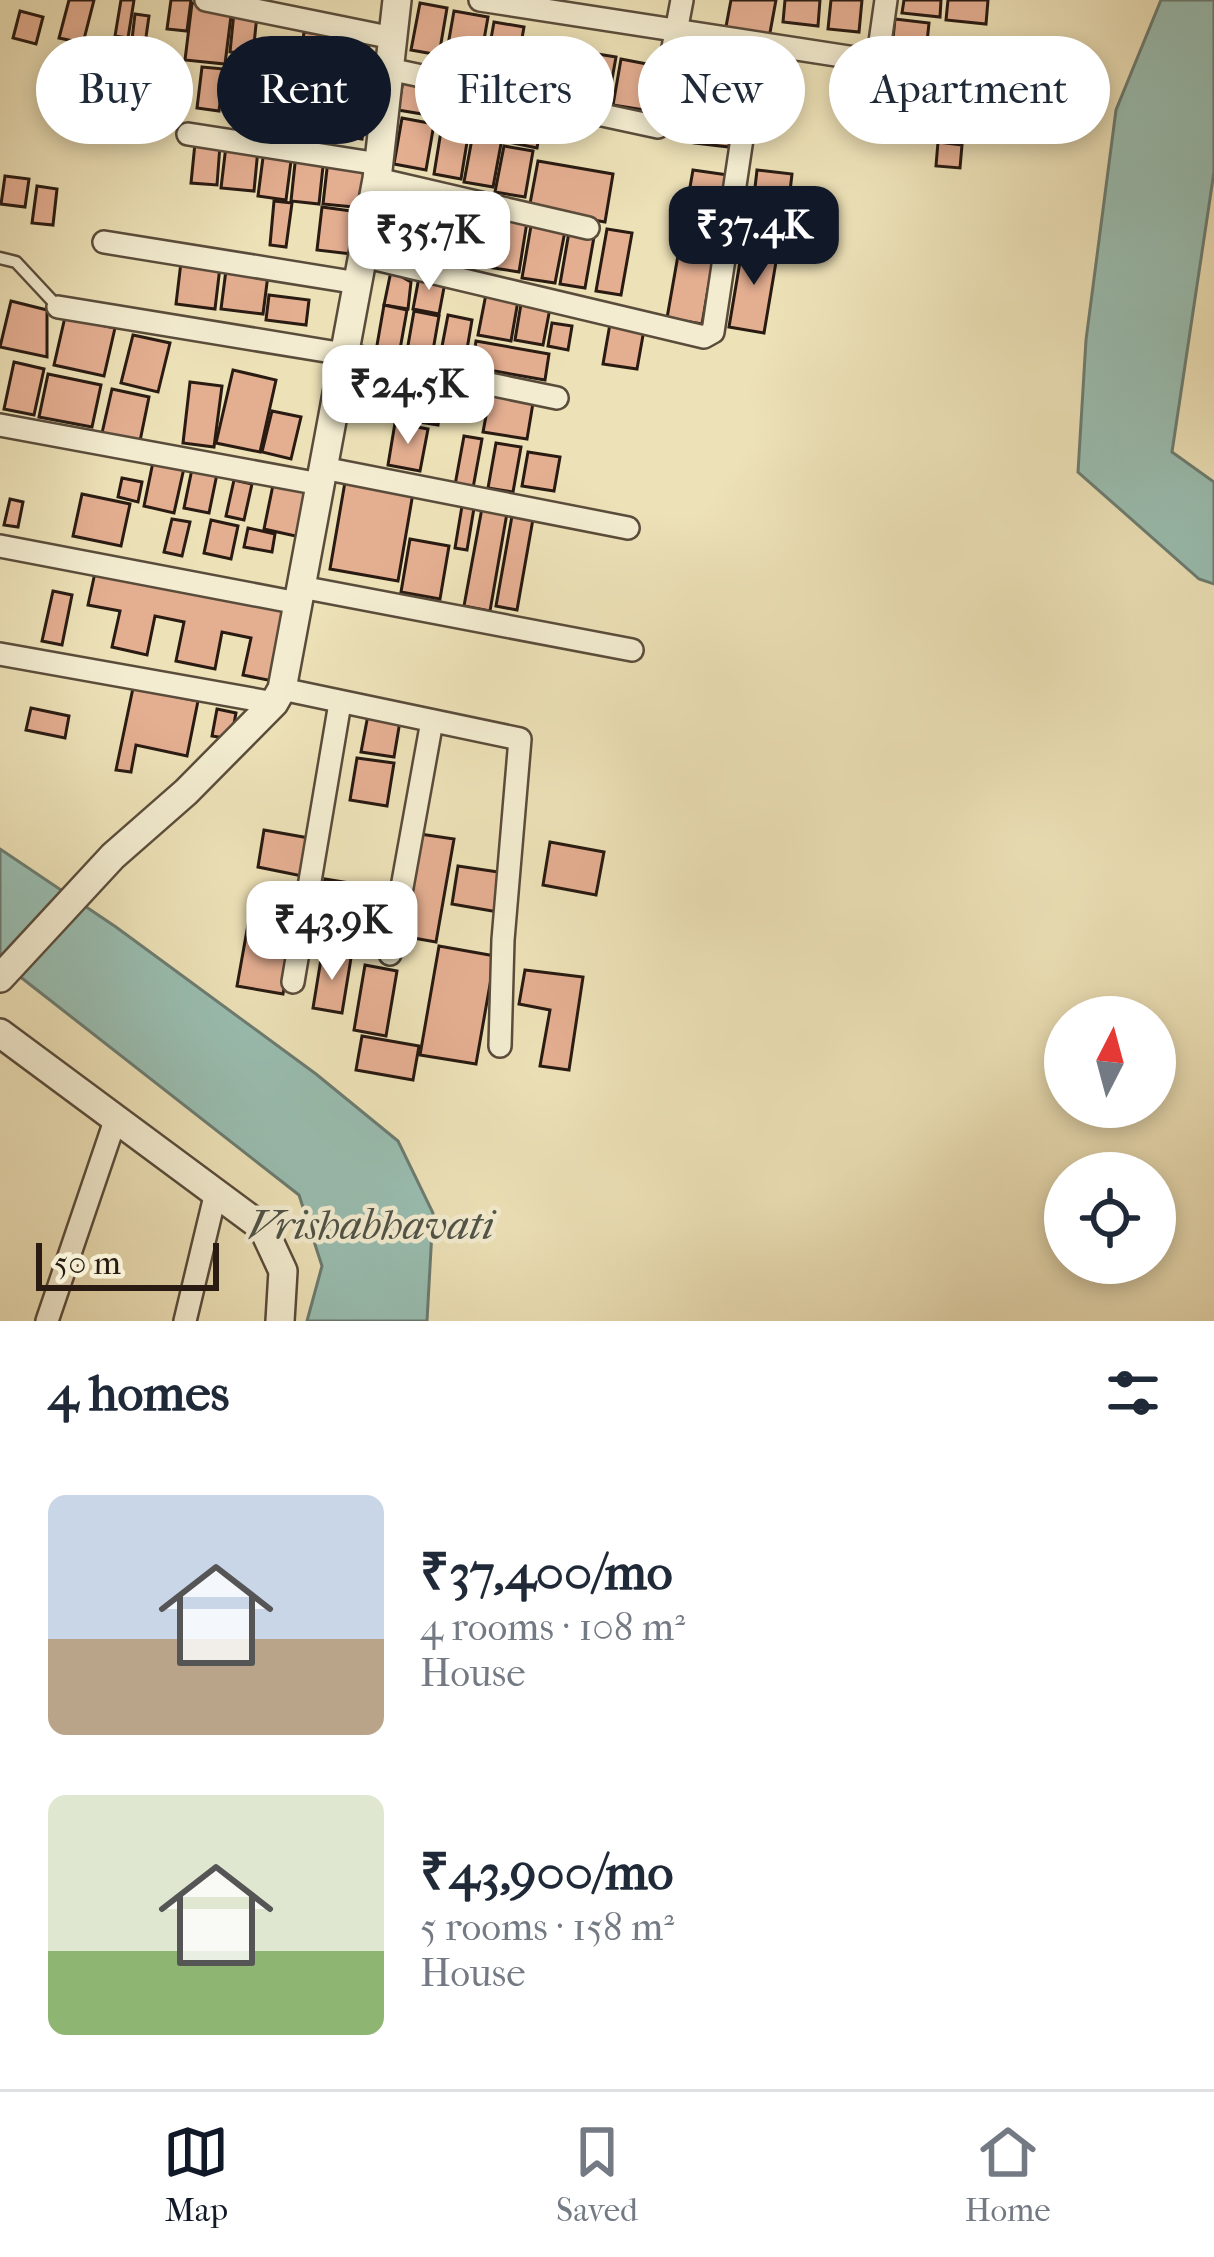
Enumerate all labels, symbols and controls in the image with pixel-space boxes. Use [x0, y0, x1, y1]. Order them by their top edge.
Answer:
chip: Buy [36, 36, 193, 144]
chip: Rent [217, 36, 391, 144]
chip: Filters [415, 36, 614, 144]
chip: New [638, 36, 805, 144]
chip: Apartment [829, 36, 1110, 144]
pin: ₹37.4K [656, 186, 852, 288]
pin: ₹35.7K [331, 191, 527, 293]
text: ₹37.4K [696, 202, 812, 248]
text: ₹35.7K [375, 207, 483, 253]
pin: ₹24.5K [310, 345, 506, 447]
text: ₹24.5K [349, 361, 467, 407]
pin: ₹43.9K [234, 881, 430, 983]
text: ₹43.9K [273, 897, 391, 943]
north arrow [1044, 996, 1176, 1128]
map controls [1044, 996, 1176, 1284]
button: locate [1044, 1152, 1176, 1284]
water label: Vrishabhavati [248, 1201, 497, 1250]
scale bar [36, 1237, 219, 1290]
text: 50 m [54, 1244, 121, 1283]
icon: filters [1100, 1360, 1166, 1426]
text: 4 homes [48, 1363, 229, 1423]
text: ₹37,400/mo [420, 1542, 673, 1602]
icon: home [144, 1543, 288, 1687]
text: 4 rooms · 108 m² [420, 1604, 685, 1650]
text: House [420, 1650, 526, 1696]
text: ₹43,900/mo [420, 1842, 673, 1902]
icon: home [144, 1843, 288, 1987]
text: 5 rooms · 158 m² [420, 1904, 674, 1950]
text: House [420, 1950, 526, 1996]
tab: Map [163, 2119, 229, 2230]
tab: Saved [556, 2119, 638, 2230]
tab: Home [965, 2119, 1051, 2230]

